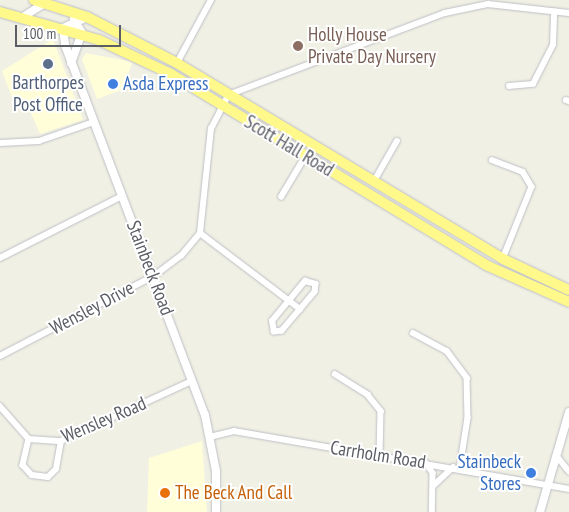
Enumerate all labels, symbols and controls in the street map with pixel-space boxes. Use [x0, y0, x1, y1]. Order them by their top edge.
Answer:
scale bar [18, 15, 124, 47]
text: 100 m [23, 24, 56, 43]
place label: Holly House Private Day Nursery [308, 24, 436, 68]
marker: Holly House Private Day Nursery [292, 40, 304, 52]
marker: Barthorpes Post Office [42, 58, 54, 70]
place label: Barthorpes Post Office [12, 72, 84, 116]
place label: Asda Express [123, 73, 208, 95]
marker: Asda Express [107, 78, 119, 90]
street label: Scott Hall Road [240, 110, 338, 182]
street label: Stainbeck Road [121, 217, 179, 319]
street label: Wensley Drive [46, 276, 138, 340]
street label: Wensley Road [58, 392, 150, 448]
street label: Carrholm Road [329, 436, 427, 474]
place label: Stainbeck Stores [458, 451, 521, 495]
marker: Stainbeck Stores [525, 467, 537, 479]
place label: The Beck And Call [175, 482, 293, 504]
marker: The Beck And Call [159, 487, 171, 499]

